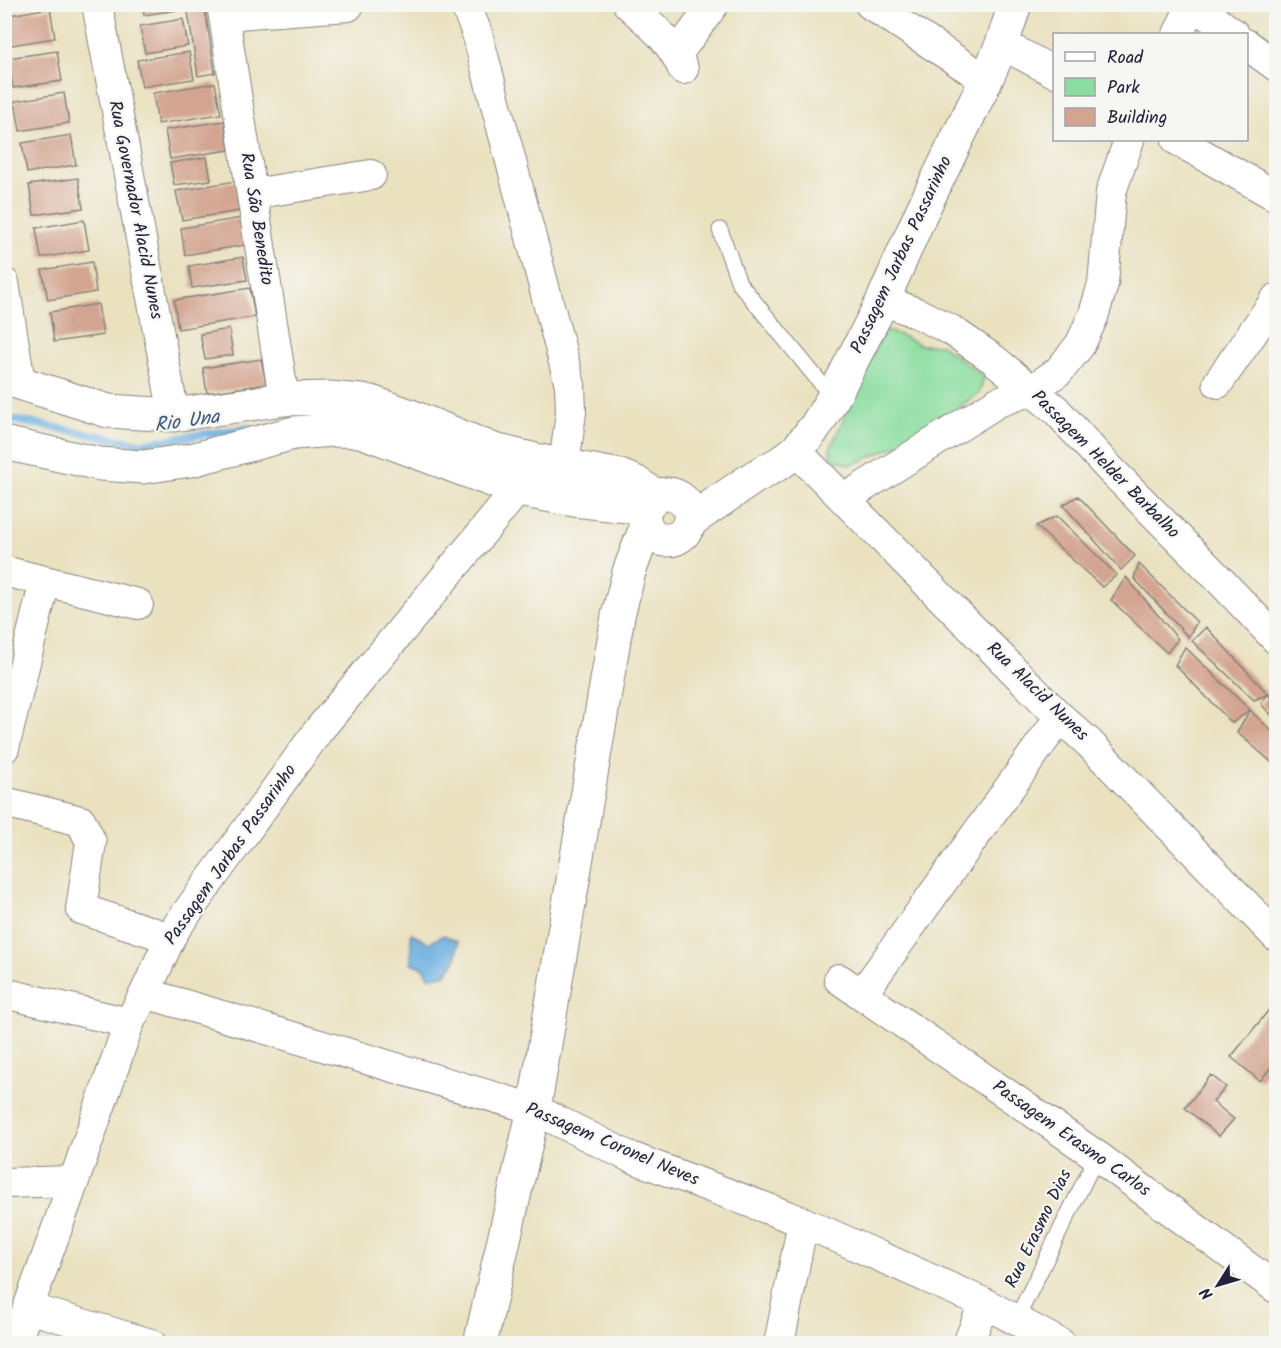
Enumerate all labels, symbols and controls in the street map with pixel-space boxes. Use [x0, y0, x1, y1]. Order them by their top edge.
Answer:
legend [1053, 33, 1248, 141]
text: Road [1107, 44, 1144, 73]
text: Park [1107, 74, 1140, 103]
street label: Rua Governador Alacid Nunes [100, 98, 171, 322]
text: Building [1107, 104, 1167, 133]
street label: Rua São Benedito [231, 151, 281, 287]
street label: Passagem Jarbas Passarinho [843, 151, 961, 359]
street label: Passagem Helder Barbalho [1024, 384, 1186, 546]
water label: Rio Una [152, 401, 223, 442]
street label: Rua Alacid Nunes [979, 635, 1095, 749]
street label: Passagem Jarbas Passarinho [157, 758, 305, 952]
street label: Passagem Erasmo Carlos [986, 1073, 1157, 1205]
street label: Passagem Coronel Neves [521, 1095, 704, 1195]
street label: Rua Erasmo Dias [998, 1164, 1080, 1293]
north arrow [1188, 1255, 1248, 1315]
text: N [1194, 1282, 1220, 1305]

